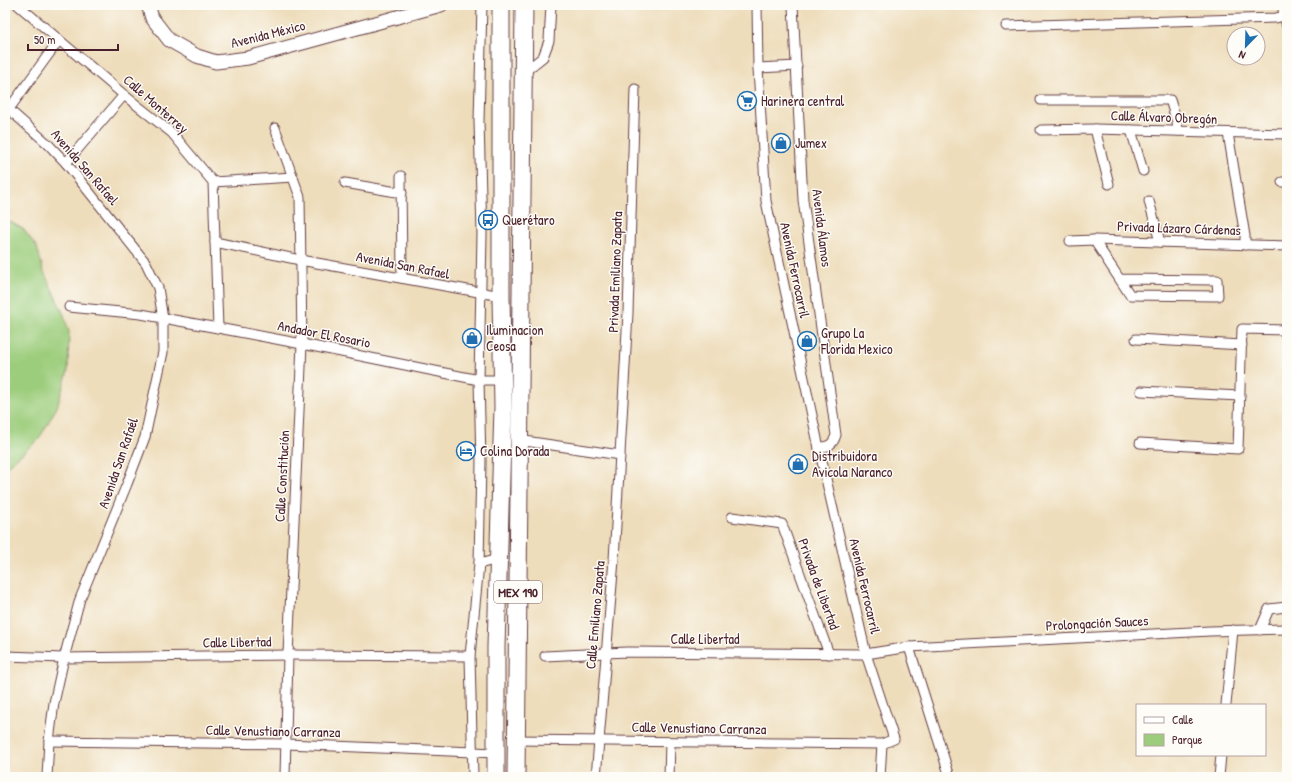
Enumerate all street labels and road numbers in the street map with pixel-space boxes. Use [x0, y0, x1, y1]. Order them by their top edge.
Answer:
street label: Avenida México [229, 15, 307, 52]
street label: Calle Monterrey [119, 70, 193, 138]
street label: Calle Álvaro Obregón [1110, 105, 1218, 129]
street label: Avenida San Rafael [47, 125, 124, 209]
street label: Avenida Álamos [808, 188, 837, 268]
street label: Privada Emiliano Zapata [603, 211, 627, 333]
street label: Privada Lázaro Cárdenas [1117, 216, 1241, 239]
street label: Avenida Ferrocarril [776, 220, 815, 320]
street label: Avenida San Rafael [355, 246, 452, 283]
street label: Andador El Rosario [276, 315, 372, 352]
street label: Avenida San Rafaél [93, 415, 142, 511]
street label: Calle Constitución [270, 430, 293, 522]
street label: Privada de Libertad [794, 536, 845, 633]
street label: Avenida Ferrocarril [845, 536, 886, 636]
street label: Calle Emiliano Zapata [580, 559, 610, 670]
road number: MEX 190 [494, 581, 542, 603]
street label: Prolongación Sauces [1045, 610, 1149, 636]
street label: Calle Libertad [671, 629, 740, 648]
street label: Calle Libertad [202, 631, 272, 652]
street label: Calle Venustiano Carranza [632, 717, 767, 738]
street label: Calle Venustiano Carranza [206, 720, 341, 741]

